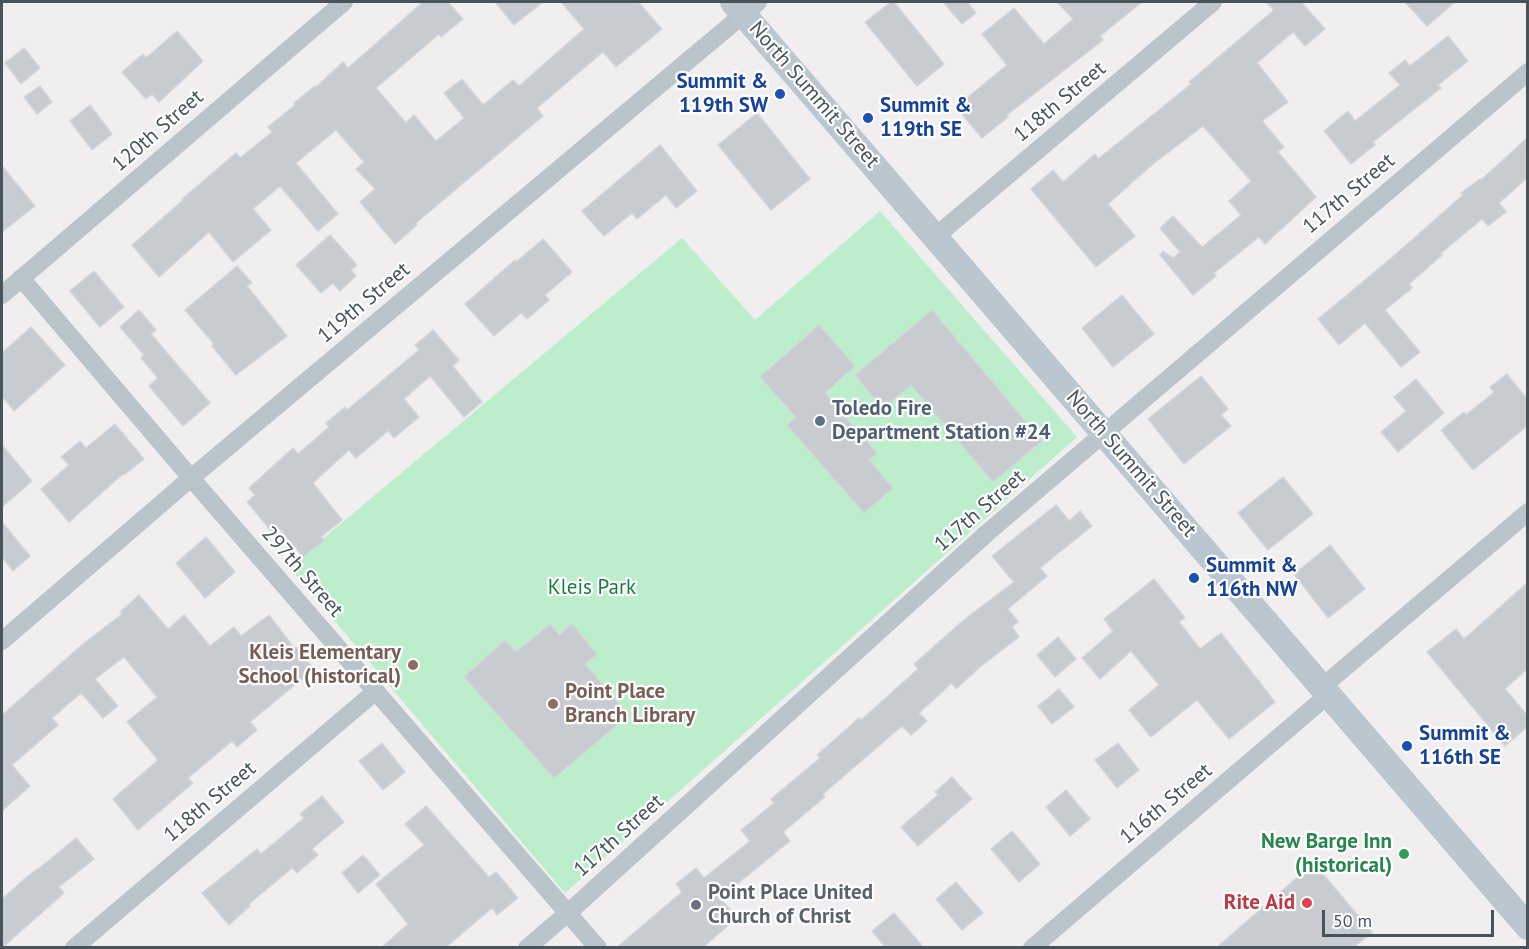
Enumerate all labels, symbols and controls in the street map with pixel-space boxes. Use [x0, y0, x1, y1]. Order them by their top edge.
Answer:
street label: North Summit Street [743, 17, 885, 173]
street label: 118th Street [1009, 56, 1111, 148]
place label: Summit & 119th SW [676, 69, 768, 119]
street label: 120th Street [107, 85, 209, 177]
marker: Summit & 119th SW [773, 87, 787, 101]
place label: Summit & 119th SE [880, 93, 972, 143]
marker: Summit & 119th SE [861, 111, 875, 125]
street label: 117th Street [1298, 148, 1400, 240]
street label: 119th Street [313, 257, 415, 349]
street label: North Summit Street [1060, 386, 1202, 542]
place label: Toledo Fire Department Station #24 [832, 396, 1051, 446]
marker: Toledo Fire Department Station #24 [813, 414, 827, 428]
street label: 117th Street [930, 465, 1030, 557]
street label: 297th Street [256, 522, 348, 622]
place label: Summit & 116th NW [1206, 553, 1298, 603]
marker: Summit & 116th NW [1187, 571, 1201, 585]
park label: Kleis Park [548, 575, 636, 601]
place label: Kleis Elementary School (historical) [238, 640, 401, 690]
marker: Kleis Elementary School (historical) [406, 658, 420, 672]
place label: Point Place Branch Library [565, 679, 695, 729]
marker: Point Place Branch Library [546, 697, 560, 711]
place label: Summit & 116th SE [1419, 721, 1511, 771]
marker: Summit & 116th SE [1400, 739, 1414, 753]
street label: 118th Street [159, 756, 261, 848]
street label: 116th Street [1115, 758, 1217, 850]
street label: 117th Street [569, 789, 669, 883]
place label: New Barge Inn (historical) [1261, 829, 1392, 879]
marker: New Barge Inn (historical) [1397, 847, 1411, 861]
place label: Point Place United Church of Christ [708, 880, 873, 930]
place label: Rite Aid [1224, 890, 1295, 916]
marker: Rite Aid [1300, 896, 1314, 910]
marker: Point Place United Church of Christ [689, 898, 703, 912]
scale bar [1325, 898, 1498, 936]
text: 50 m [1333, 909, 1372, 932]

